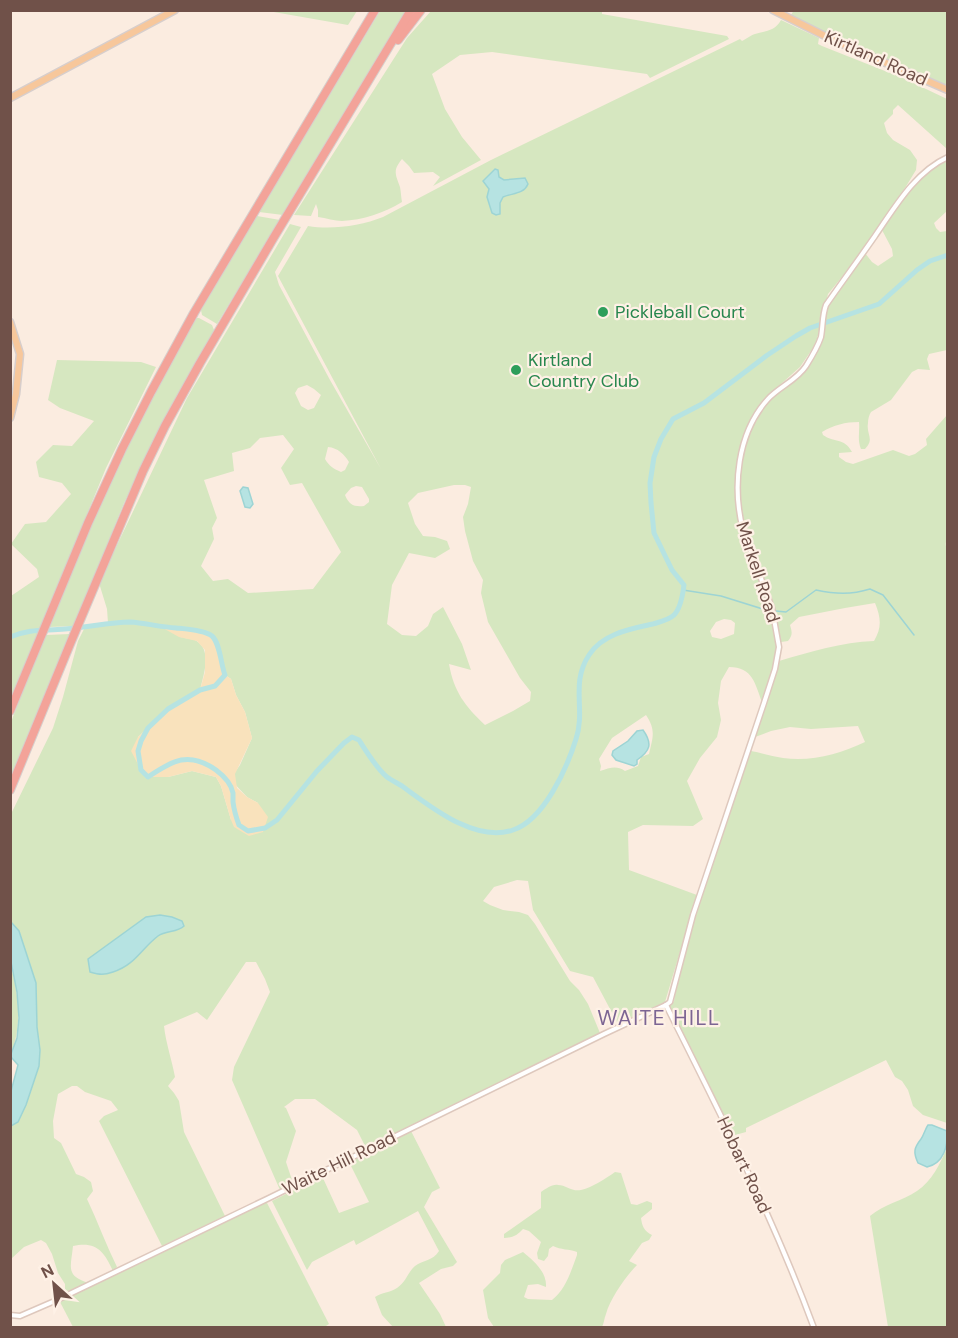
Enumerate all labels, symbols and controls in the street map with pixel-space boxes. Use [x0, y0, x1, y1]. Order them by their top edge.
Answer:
street label: Kirtland Road [821, 25, 931, 91]
place label: Pickleball Court [615, 300, 745, 324]
marker: Pickleball Court [596, 305, 610, 319]
place label: Kirtland Country Club [528, 348, 639, 393]
marker: Kirtland Country Club [509, 363, 523, 377]
street label: Markell Road [730, 518, 786, 626]
district label: WAITE HILL [597, 1004, 721, 1032]
street label: Hobart Road [711, 1113, 777, 1217]
street label: Waite Hill Road [278, 1125, 400, 1201]
north arrow [24, 1254, 84, 1314]
text: N [37, 1259, 57, 1283]

